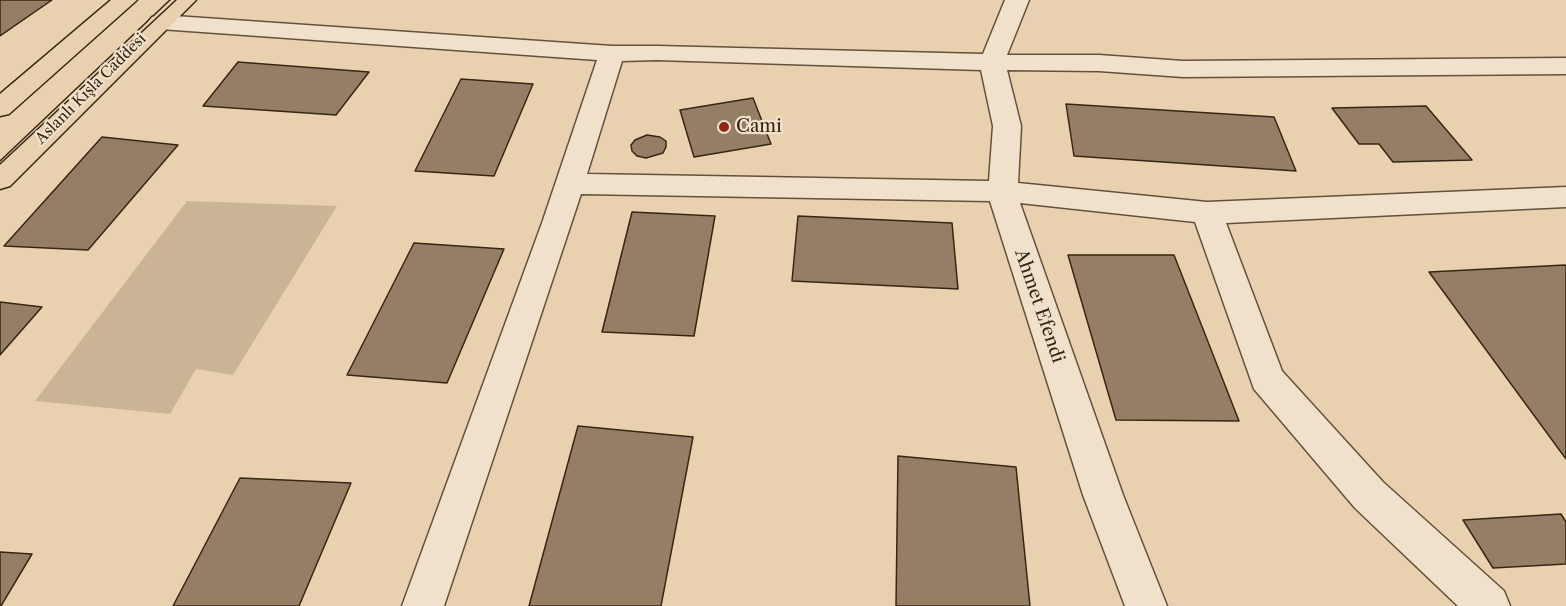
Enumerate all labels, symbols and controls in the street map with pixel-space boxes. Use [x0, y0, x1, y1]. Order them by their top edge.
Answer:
street label: Aslanlı Kışla Caddesi [32, 30, 150, 148]
place label: Cami [736, 116, 782, 138]
marker: Cami [717, 120, 731, 134]
street label: Ahmet Efendi [1009, 246, 1069, 366]

